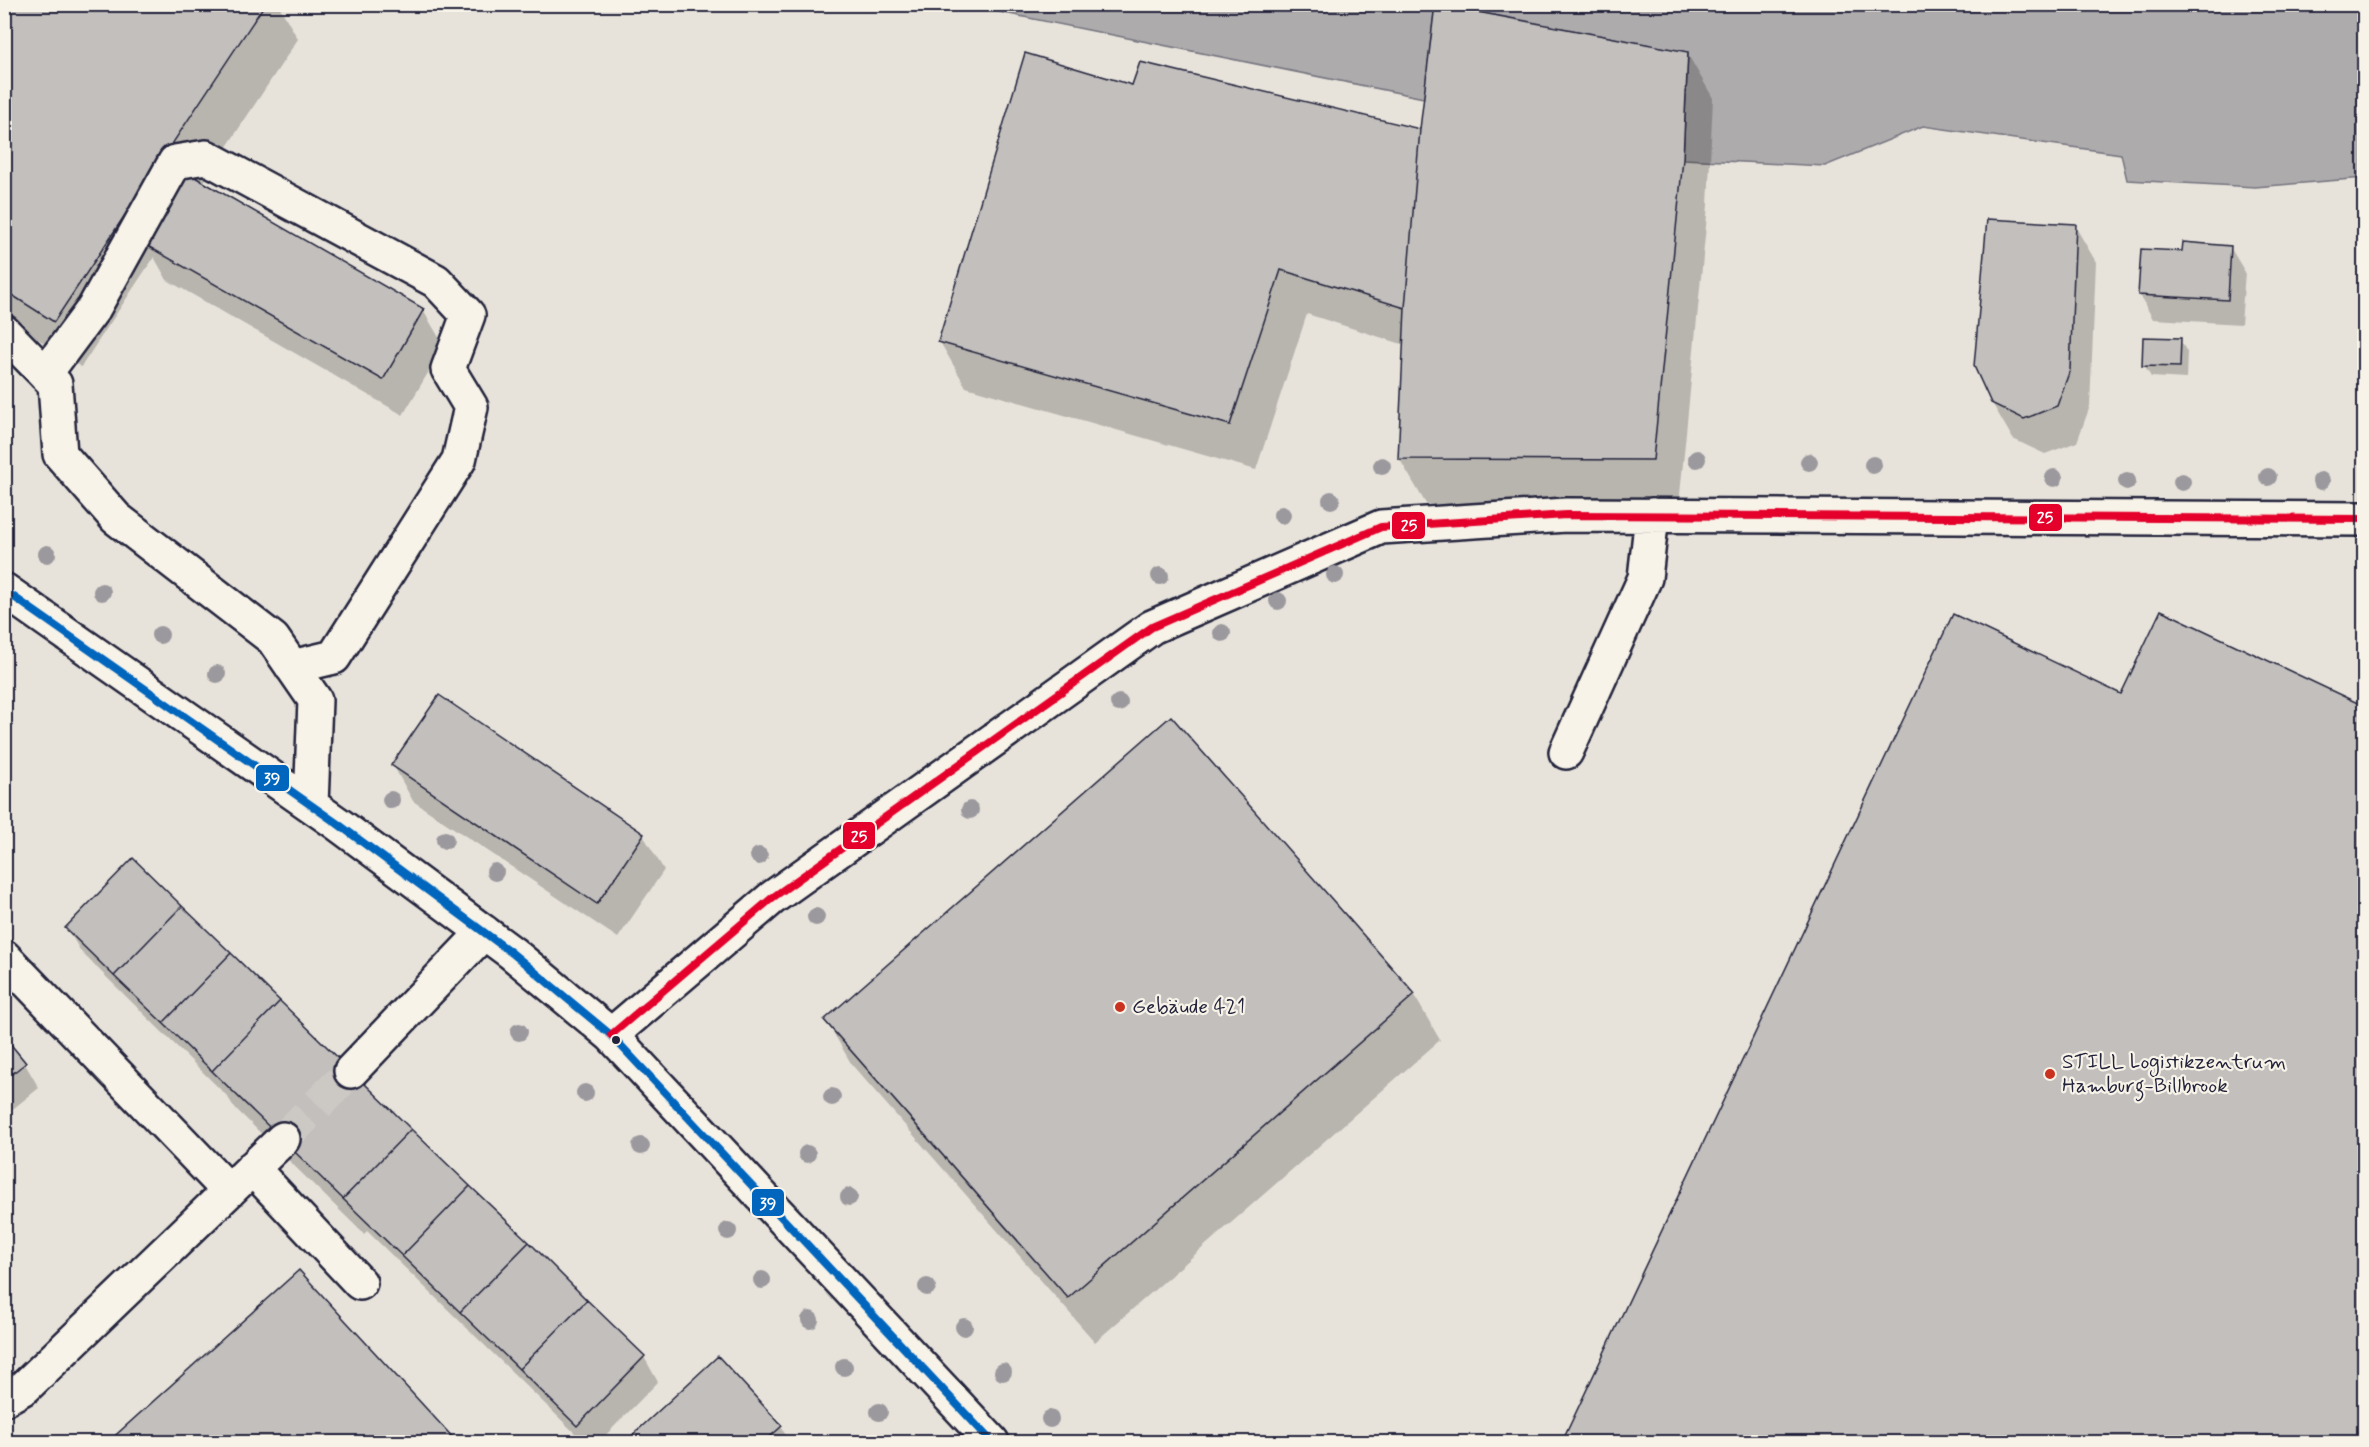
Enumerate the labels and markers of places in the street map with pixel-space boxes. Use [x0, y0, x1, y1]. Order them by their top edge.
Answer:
place label: Gebäude 421 [1132, 993, 1245, 1021]
marker: Gebäude 421 [1113, 1000, 1127, 1014]
unlabelled marker [610, 1034, 622, 1046]
place label: STILL Logistikzentrum Hamburg-Billbrook [2062, 1048, 2286, 1102]
marker: STILL Logistikzentrum Hamburg-Billbrook [2043, 1067, 2057, 1081]

